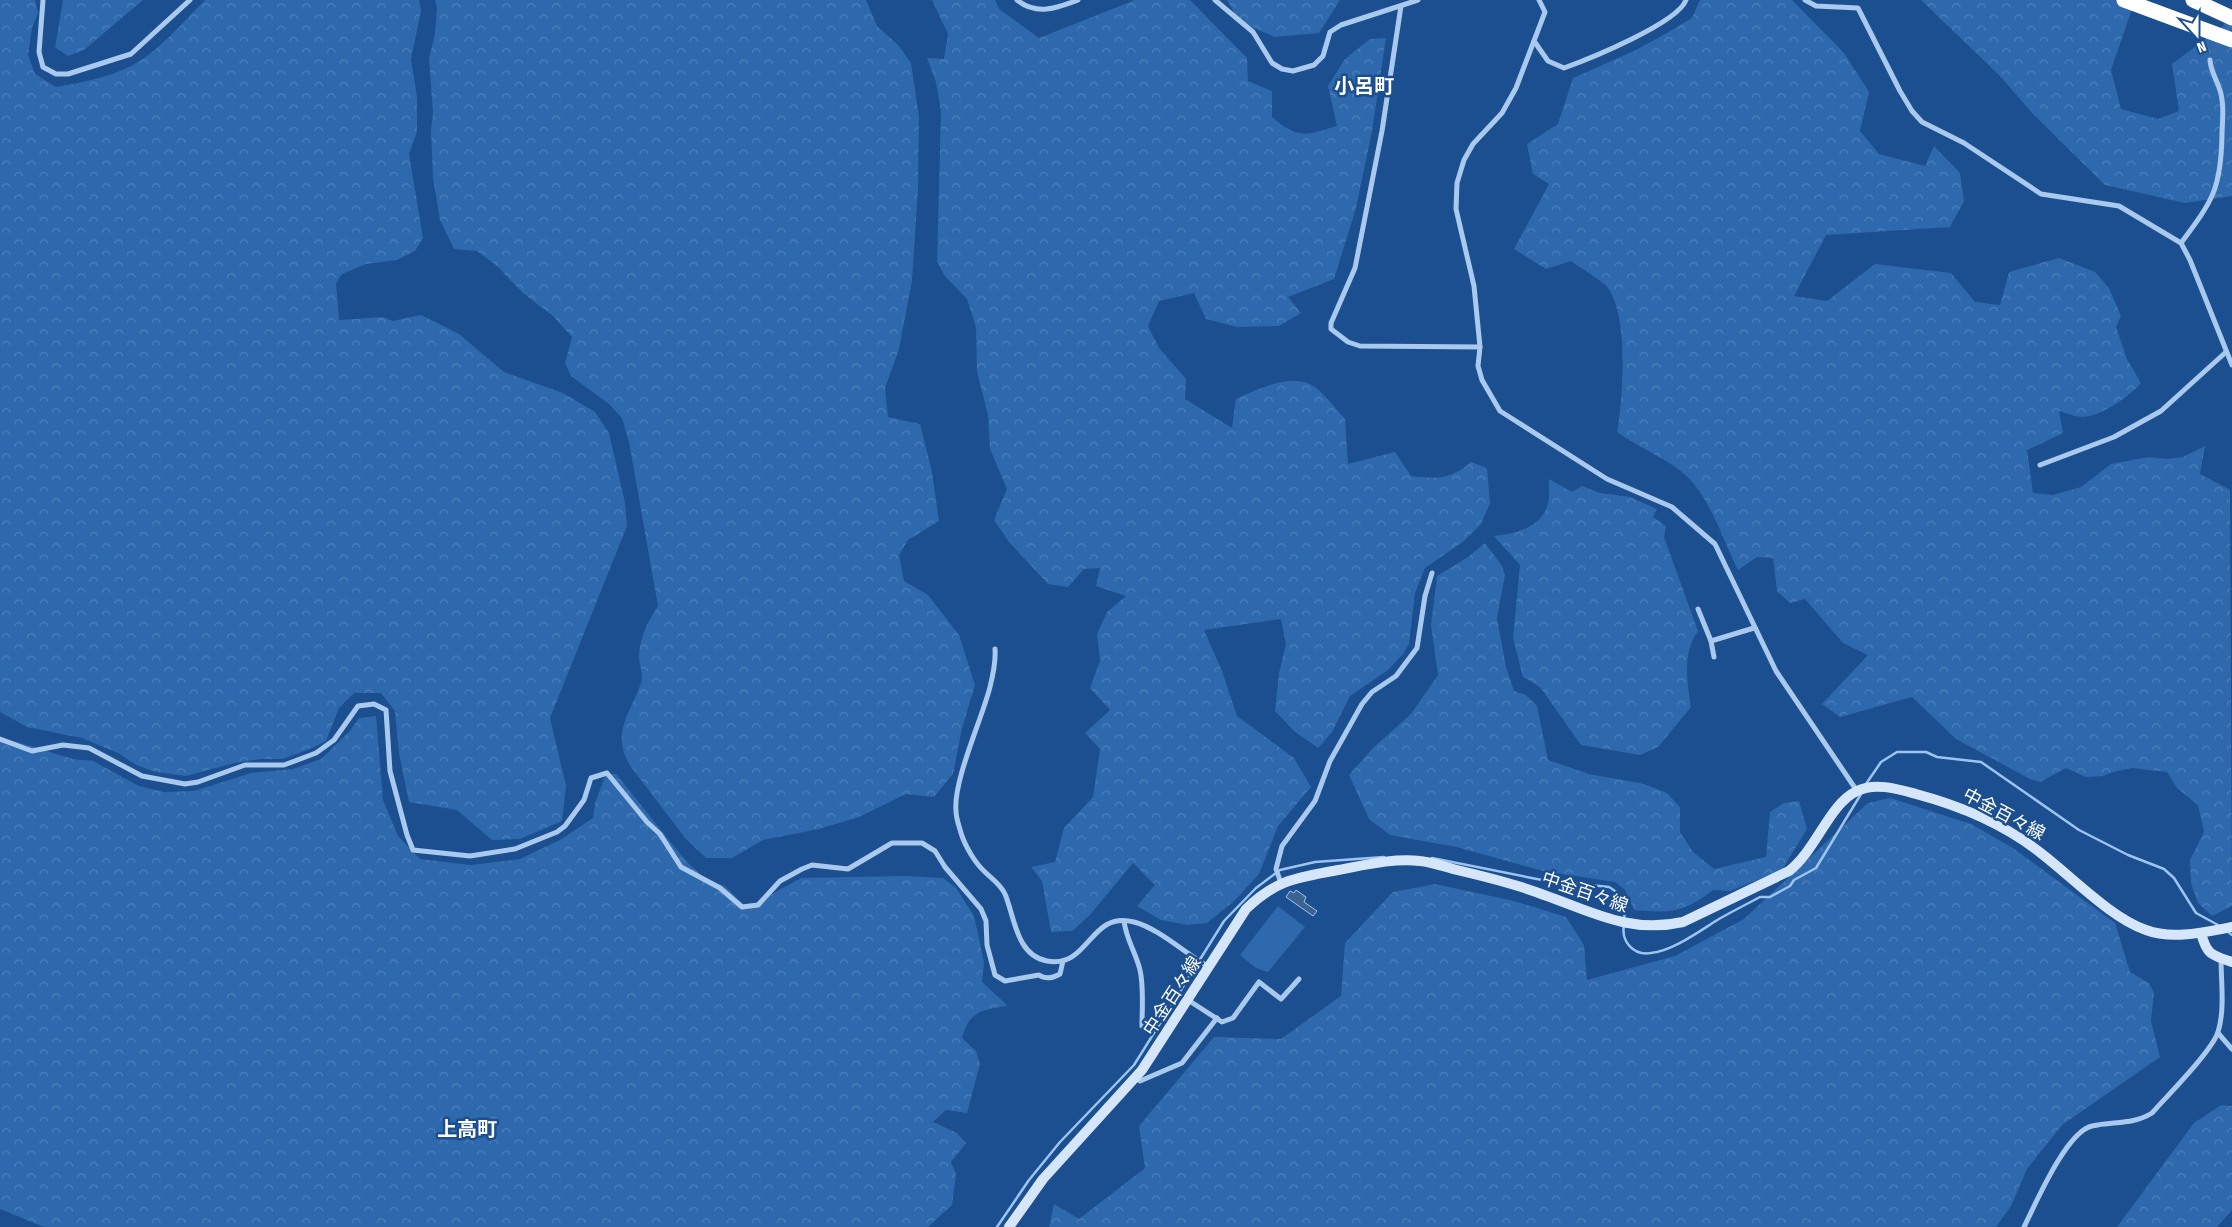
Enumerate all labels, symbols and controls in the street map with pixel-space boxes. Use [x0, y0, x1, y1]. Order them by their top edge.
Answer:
north arrow [2172, 10, 2222, 60]
text: N [2195, 37, 2208, 56]
district label: 小呂町 [1334, 74, 1394, 98]
street label: 中金百々線 [1959, 783, 2049, 845]
street label: 中金百々線 [1539, 867, 1631, 917]
street label: 中金百々線 [1138, 952, 1206, 1040]
district label: 上高町 [437, 1117, 497, 1141]

